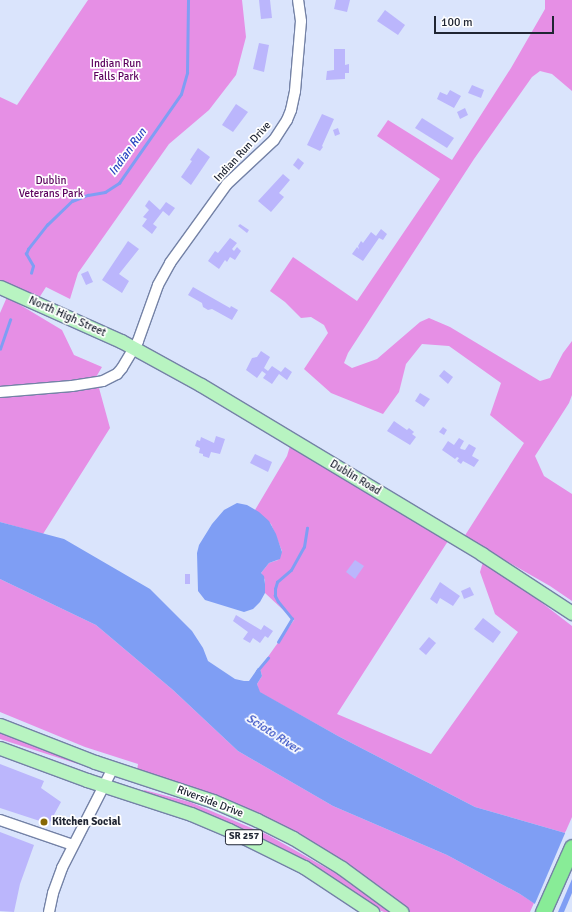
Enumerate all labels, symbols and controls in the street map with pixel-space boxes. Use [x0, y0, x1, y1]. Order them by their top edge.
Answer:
scale bar [436, 8, 556, 34]
text: 100 m [441, 15, 473, 30]
park label: Indian Run Falls Park [91, 58, 141, 84]
street label: Indian Run Drive [212, 119, 274, 185]
water label: Indian Run [106, 126, 150, 178]
park label: Dublin Veterans Park [19, 175, 83, 201]
street label: North High Street [26, 294, 108, 340]
street label: Dublin Road [327, 458, 383, 498]
water label: Scioto River [244, 711, 302, 757]
street label: Riverside Drive [175, 783, 245, 821]
place label: Kitchen Social [52, 815, 121, 829]
marker: Kitchen Social [39, 817, 49, 827]
road number: SR 257 [224, 829, 264, 845]

